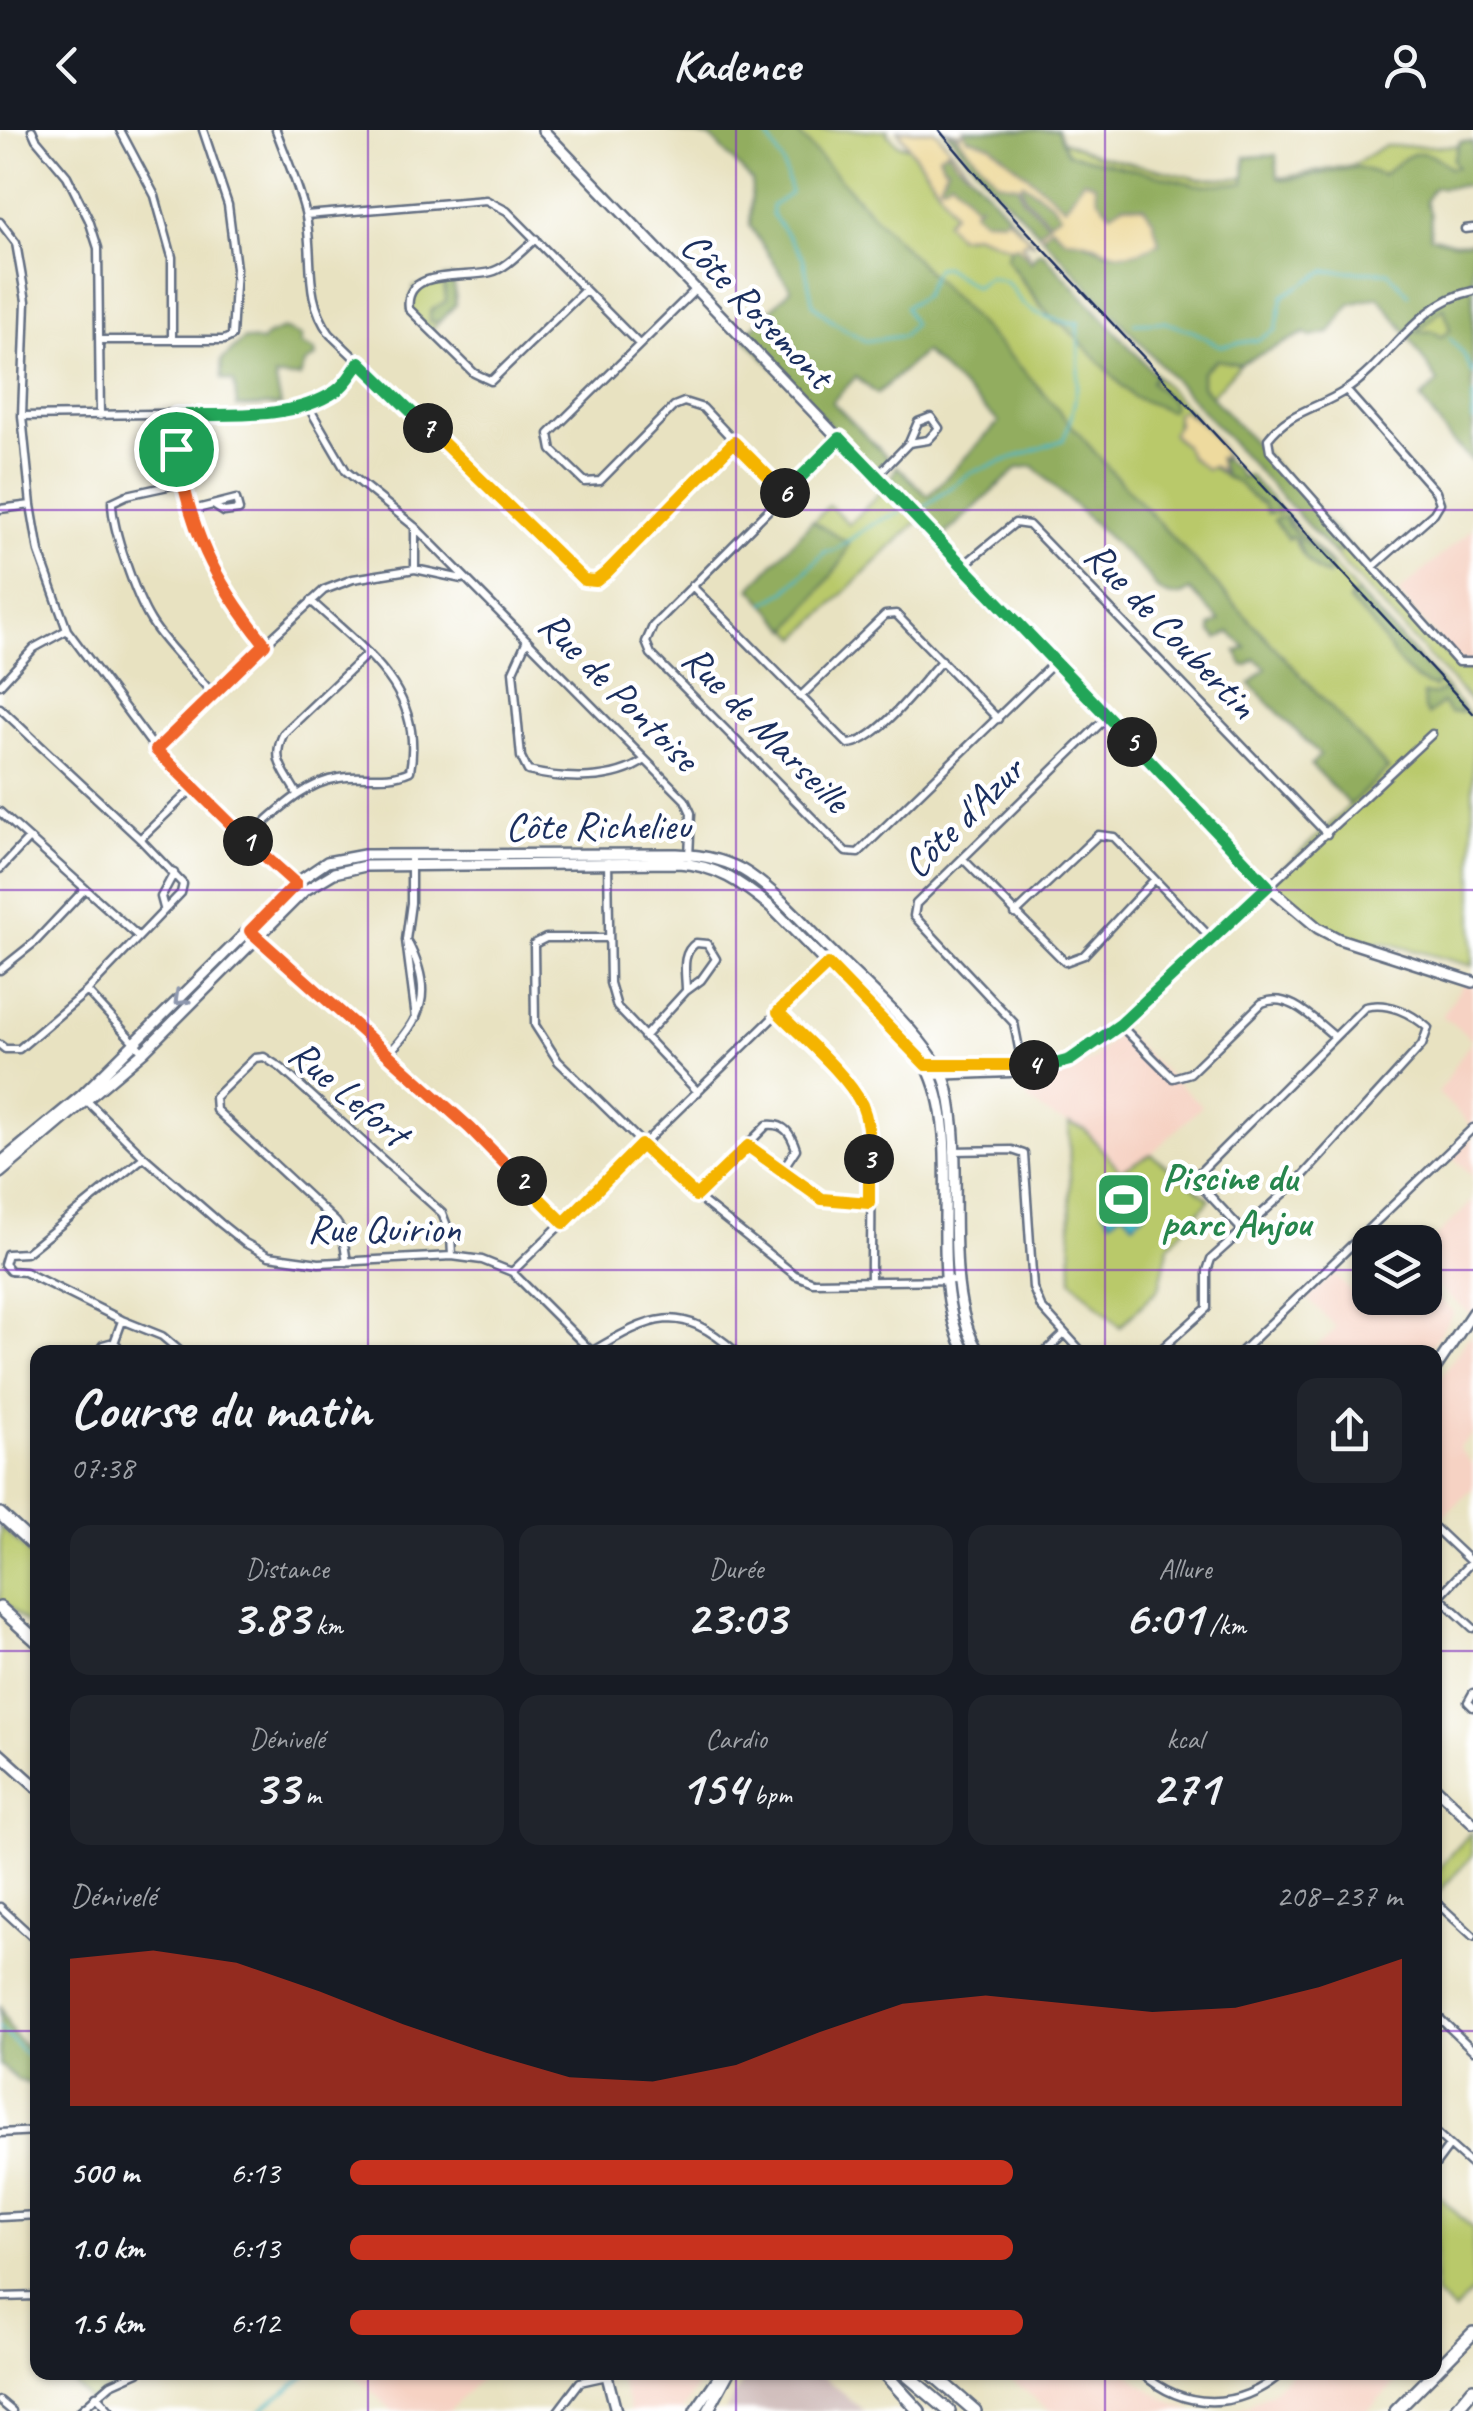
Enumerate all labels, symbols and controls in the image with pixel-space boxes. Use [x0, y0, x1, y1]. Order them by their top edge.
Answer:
text: Kadence [673, 37, 800, 94]
icon: back [40, 38, 95, 93]
icon: person [1378, 38, 1433, 93]
street label: Côte Rosemont [670, 221, 847, 401]
pin: 7 [403, 403, 453, 453]
pin [134, 407, 219, 492]
text: 7 [422, 410, 434, 445]
icon: arrive [149, 422, 204, 477]
pin: 6 [760, 468, 810, 518]
text: 6 [778, 475, 792, 510]
street label: Rue de Coubertin [1074, 531, 1269, 730]
street label: Rue de Pontoise [528, 600, 712, 784]
street label: Rue de Marseille [671, 634, 863, 826]
pin: 5 [1107, 717, 1157, 767]
text: 5 [1126, 724, 1138, 759]
street label: Côte d'Azur [892, 744, 1036, 888]
street label: Côte Richelieu [505, 801, 693, 851]
pin: 1 [223, 816, 273, 866]
text: 1 [242, 823, 254, 858]
one-way arrow [174, 987, 192, 1005]
street label: Rue Lefort [279, 1028, 424, 1161]
pin: 4 [1009, 1040, 1059, 1090]
text: 4 [1028, 1047, 1040, 1082]
pin: 3 [844, 1134, 894, 1184]
text: 3 [863, 1141, 875, 1176]
place label: Piscine du parc Anjou [1162, 1152, 1314, 1248]
pin: 2 [497, 1156, 547, 1206]
text: 2 [516, 1163, 528, 1198]
sports icon: Piscine du parc Anjou [1093, 1170, 1153, 1230]
street label: Rue Quirion [307, 1204, 462, 1254]
map controls [1352, 1225, 1442, 1315]
button: layers [1352, 1225, 1442, 1315]
text: Course du matin [70, 1374, 371, 1444]
button: share [1297, 1378, 1402, 1483]
text: 07:38 [70, 1447, 134, 1488]
text: Distance [245, 1551, 329, 1586]
text: Durée [709, 1551, 763, 1586]
text: Allure [1158, 1551, 1212, 1586]
text: 3.83 [231, 1586, 309, 1649]
text: 23:03 [686, 1586, 786, 1649]
text: 6:01 [1124, 1586, 1203, 1649]
text: km [309, 1607, 343, 1642]
text: /km [1203, 1607, 1246, 1642]
text: Dénivelé [249, 1721, 325, 1756]
text: Cardio [705, 1721, 767, 1756]
text: kcal [1166, 1721, 1204, 1756]
text: 33 [253, 1756, 298, 1819]
text: 154 [680, 1756, 747, 1819]
text: 271 [1151, 1756, 1219, 1819]
text: m [298, 1777, 321, 1812]
text: bpm [747, 1777, 792, 1812]
text: Dénivelé [70, 1875, 156, 1916]
text: 208–237 m [1276, 1875, 1402, 1916]
text: 500 m [70, 2152, 139, 2193]
text: 6:13 [230, 2152, 280, 2193]
text: 1.0 km [70, 2227, 144, 2268]
text: 6:13 [230, 2227, 280, 2268]
text: 1.5 km [70, 2302, 144, 2343]
text: 6:12 [230, 2302, 280, 2343]

